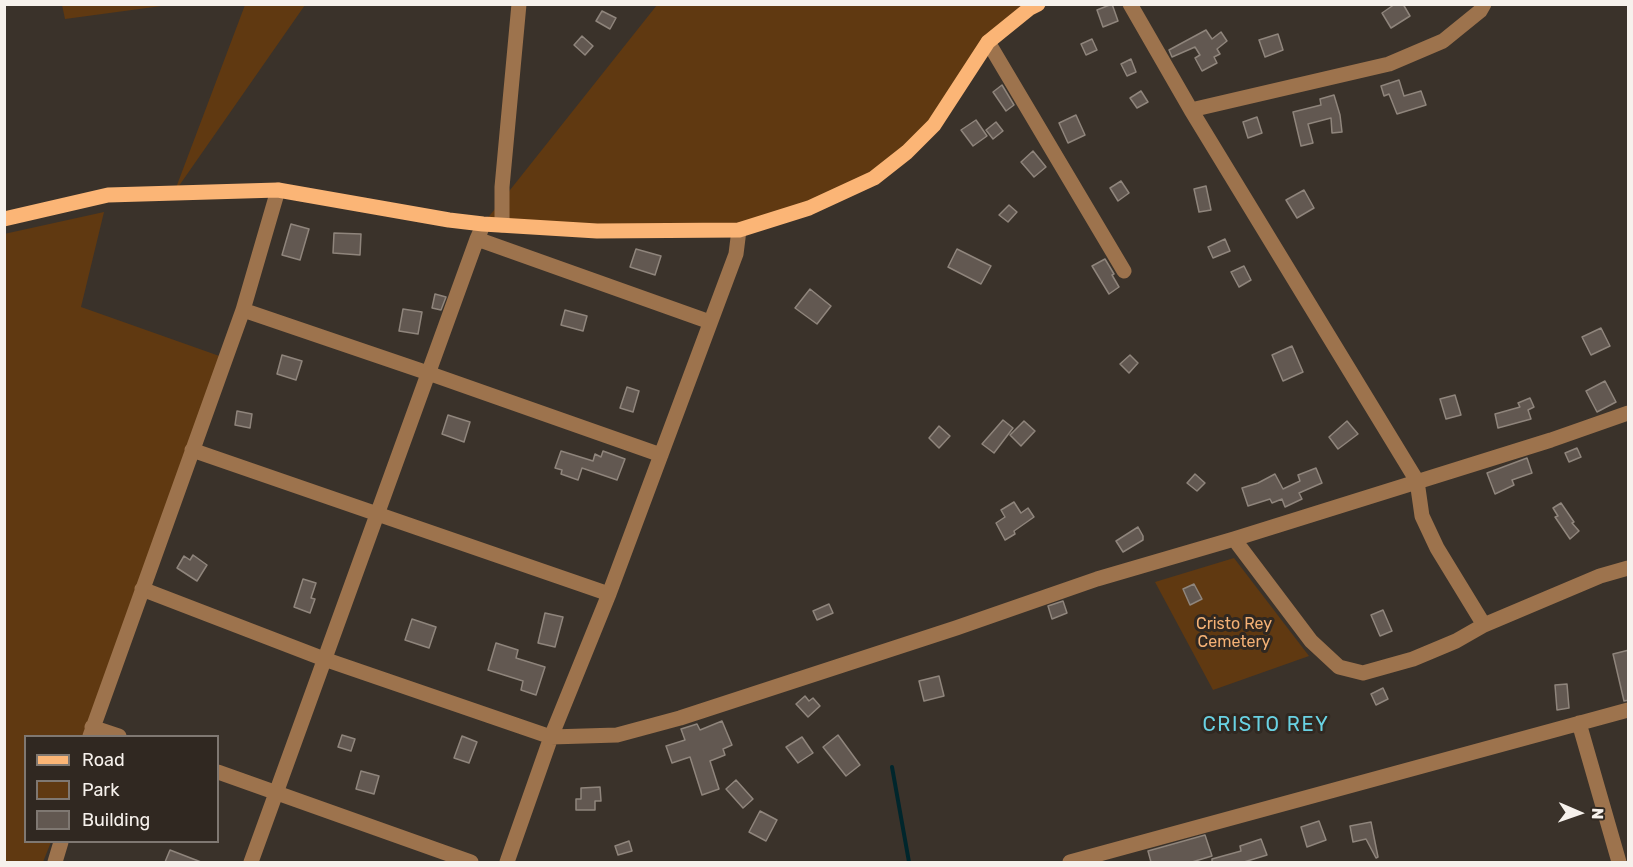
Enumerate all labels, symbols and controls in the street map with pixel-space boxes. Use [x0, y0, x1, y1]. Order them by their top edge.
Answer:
park label: Cristo Rey Cemetery [1196, 614, 1272, 652]
district label: CRISTO REY [1202, 713, 1330, 737]
legend [24, 735, 219, 843]
text: Road [82, 749, 125, 771]
text: Park [82, 779, 119, 801]
north arrow [1549, 783, 1609, 843]
text: N [1588, 808, 1607, 820]
text: Building [82, 809, 150, 831]

